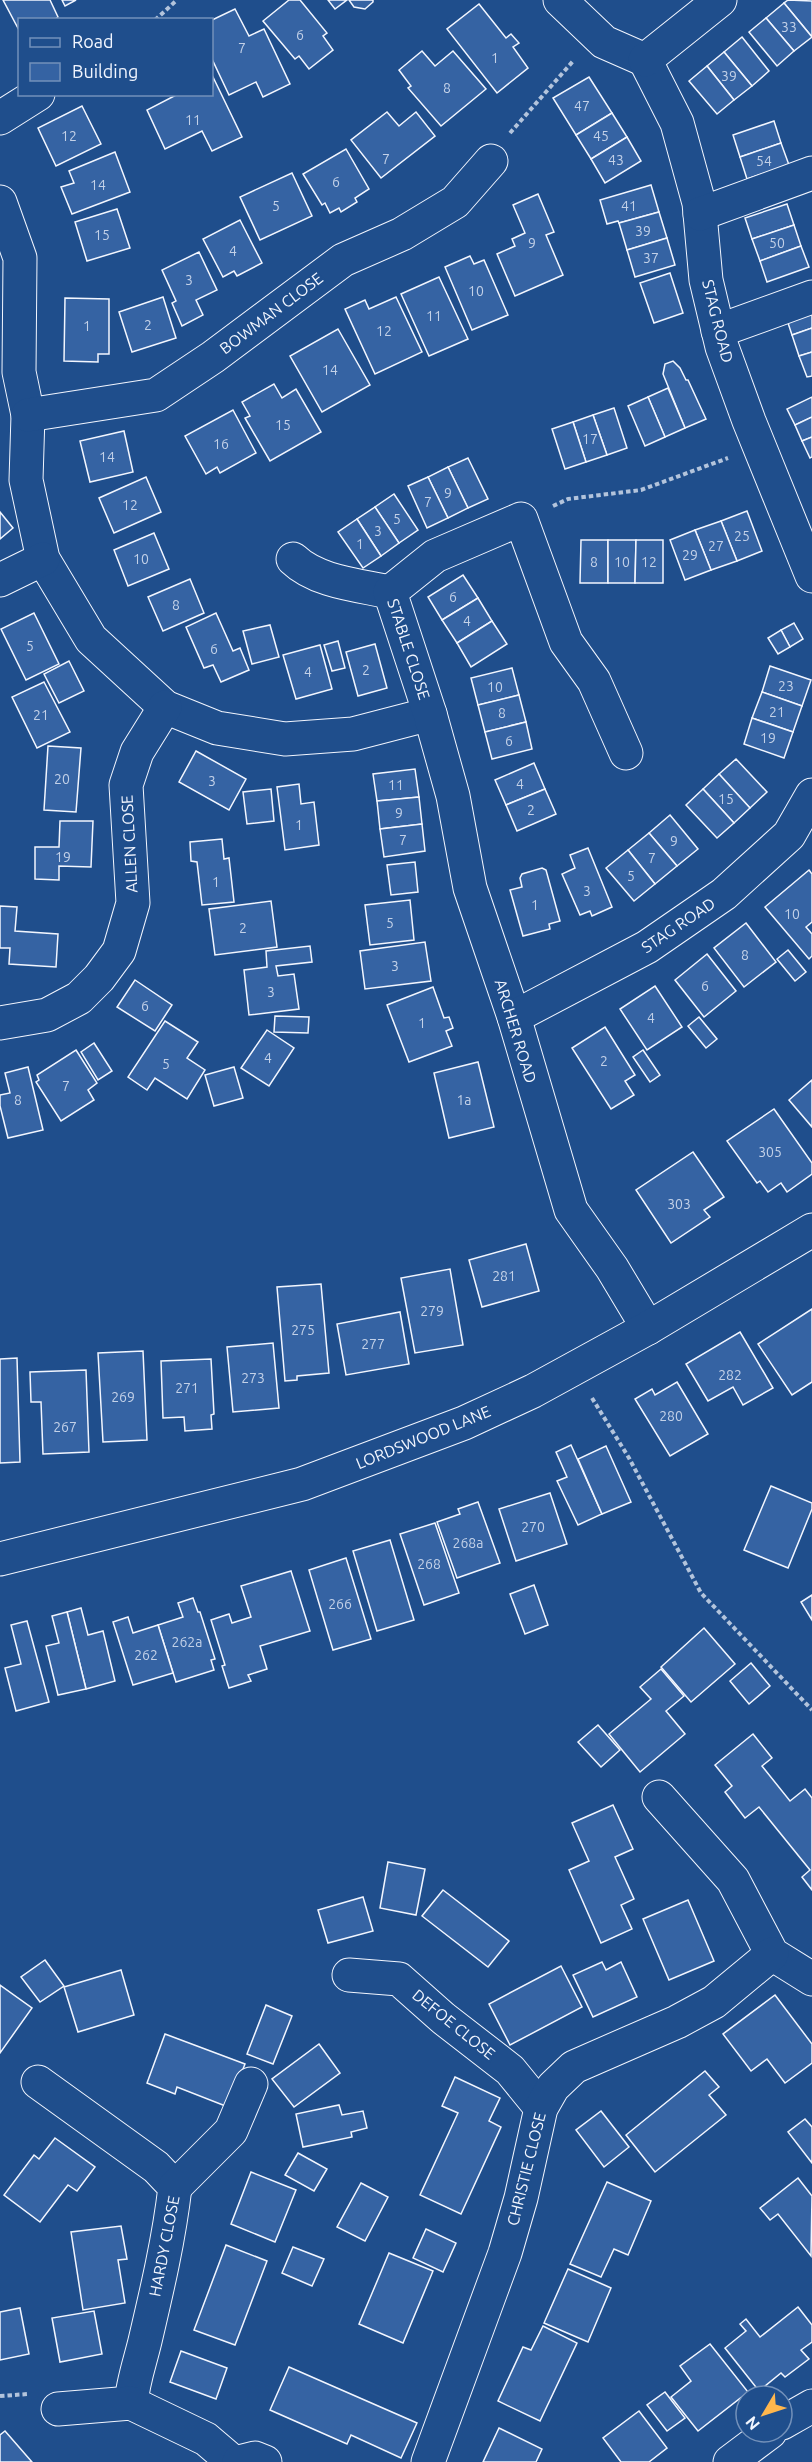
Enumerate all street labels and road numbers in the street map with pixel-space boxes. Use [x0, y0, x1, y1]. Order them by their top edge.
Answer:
street label: BOWMAN CLOSE [216, 268, 326, 357]
street label: STAG ROAD [699, 278, 737, 364]
street label: STABLE CLOSE [384, 596, 434, 702]
street label: ALLEN CLOSE [117, 795, 141, 893]
street label: STAG ROAD [638, 894, 718, 956]
street label: ARCHER ROAD [492, 977, 540, 1085]
street label: LORDSWOOD LANE [353, 1402, 493, 1472]
street label: DEFOE CLOSE [409, 1985, 499, 2063]
street label: CHRISTIE CLOSE [503, 2110, 549, 2228]
street label: HARDY CLOSE [145, 2194, 183, 2298]

